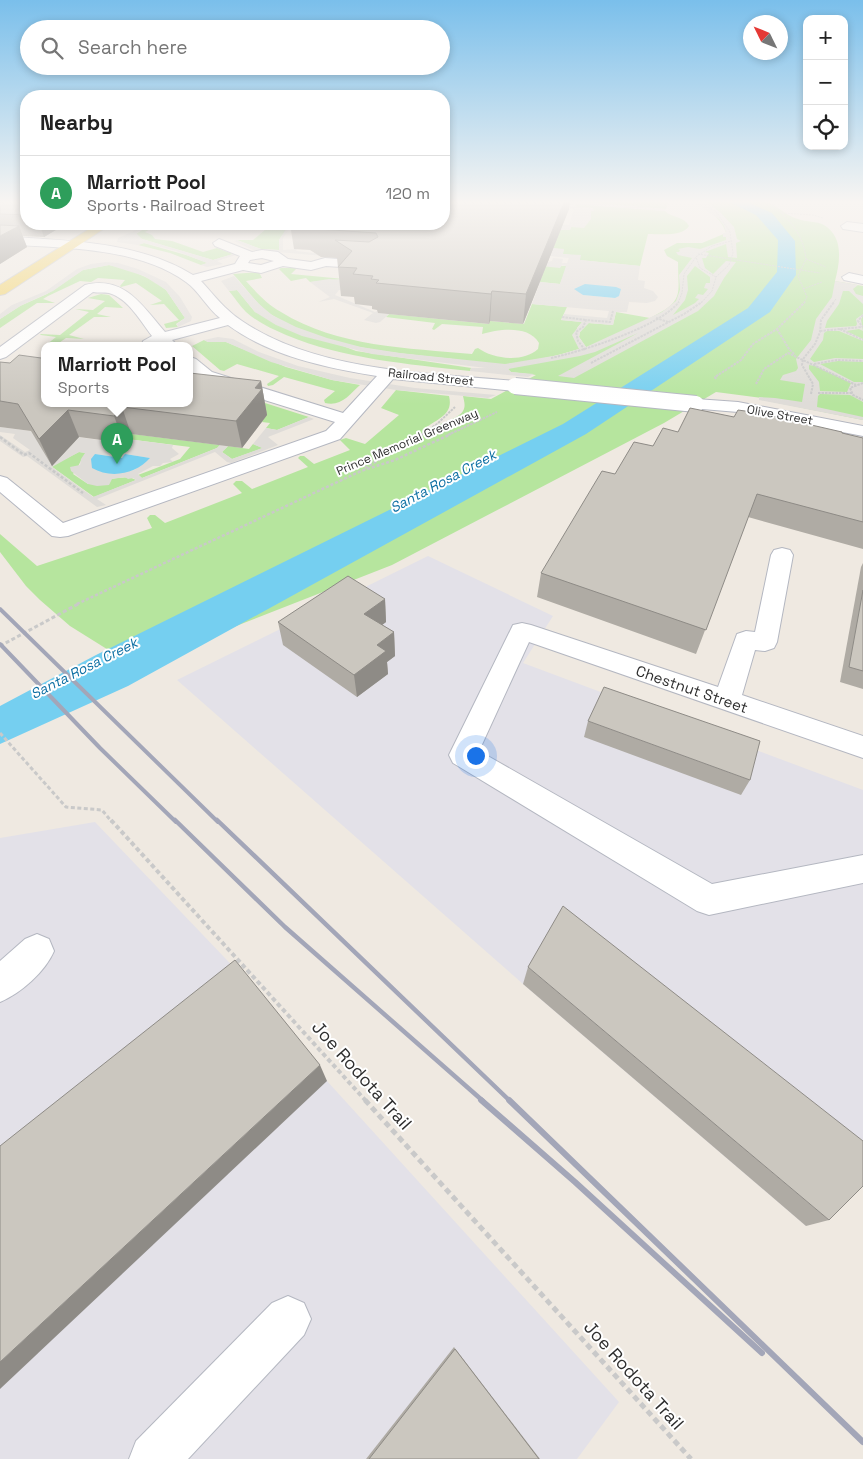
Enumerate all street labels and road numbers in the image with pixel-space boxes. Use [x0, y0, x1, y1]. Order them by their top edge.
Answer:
street label: Railroad Street [387, 365, 475, 389]
street label: Olive Street [746, 401, 814, 429]
street label: Prince Memorial Greenway [334, 405, 480, 479]
street label: Chestnut Street [634, 661, 751, 717]
street label: Joe Rodota Trail [307, 1016, 417, 1134]
street label: Joe Rodota Trail [579, 1316, 689, 1434]

